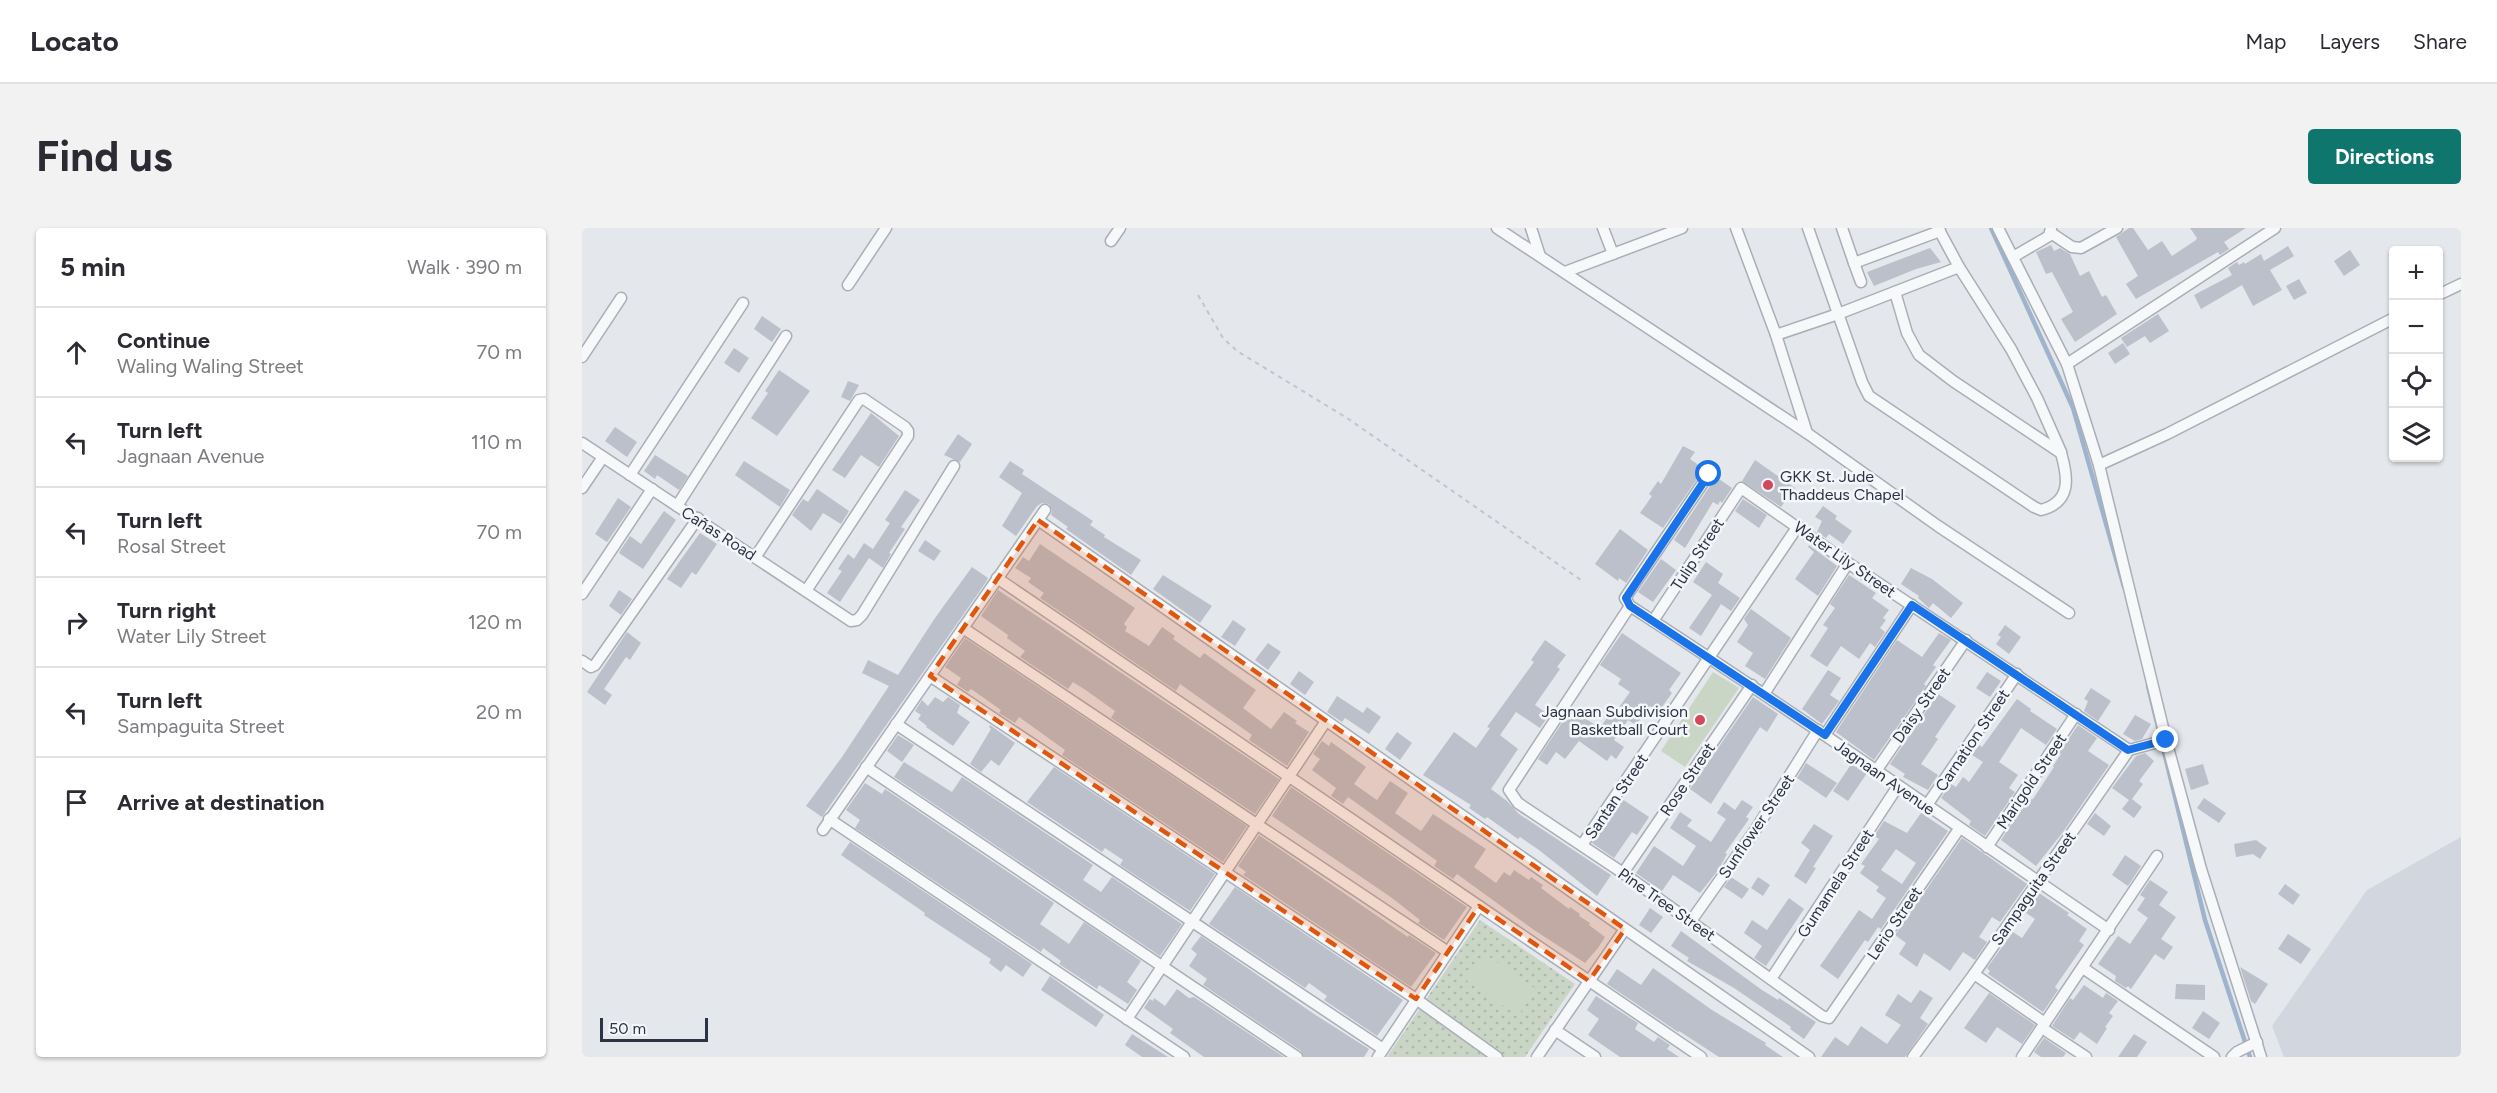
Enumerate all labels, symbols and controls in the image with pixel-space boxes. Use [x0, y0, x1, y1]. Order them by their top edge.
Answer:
text: Locato [30, 24, 119, 58]
text: Map [2246, 29, 2286, 54]
text: Layers [2319, 29, 2380, 54]
text: Share [2413, 29, 2467, 54]
button: Directions [2308, 129, 2461, 184]
text: Find us [36, 131, 173, 182]
map controls [2389, 246, 2443, 462]
button: + [2389, 246, 2443, 300]
text: 5 min [60, 251, 126, 283]
text: Walk · 390 m [407, 255, 522, 279]
button: − [2389, 300, 2443, 354]
text: Continue [117, 327, 210, 354]
icon: ahead [60, 336, 93, 369]
text: 70 m [476, 340, 522, 364]
text: Waling Waling Street [117, 354, 304, 378]
button: locate [2389, 354, 2443, 408]
button: layers [2389, 408, 2443, 462]
text: Turn left [117, 417, 203, 444]
icon: left [60, 426, 93, 459]
text: 110 m [471, 430, 522, 454]
text: Jagnaan Avenue [117, 444, 265, 468]
route start [1695, 460, 1721, 486]
place label: GKK St. Jude Thaddeus Chapel [1780, 467, 1904, 504]
marker: GKK St. Jude Thaddeus Chapel [1761, 478, 1775, 492]
street label: Cañas Road [678, 502, 760, 565]
text: Turn left [117, 507, 203, 534]
street label: Tulip Street [1667, 515, 1728, 594]
icon: left [60, 516, 93, 549]
street label: Water Lily Street [1790, 517, 1899, 602]
text: 70 m [476, 520, 522, 544]
text: Rosal Street [117, 534, 226, 558]
text: Turn right [117, 597, 216, 624]
icon: right [60, 606, 93, 639]
text: 120 m [468, 610, 522, 634]
text: Water Lily Street [117, 624, 267, 648]
street label: Daisy Street [1889, 664, 1954, 747]
street label: Carnation Street [1931, 686, 2014, 795]
text: Turn left [117, 687, 203, 714]
icon: left [60, 696, 93, 729]
text: 20 m [476, 700, 522, 724]
place label: Jagnaan Subdivision Basketball Court [1541, 702, 1688, 739]
marker: Jagnaan Subdivision Basketball Court [1693, 713, 1707, 727]
text: Sampaguita Street [117, 714, 285, 738]
route end [2152, 726, 2178, 752]
street label: Marigold Street [1992, 730, 2070, 833]
street label: Jagnaan Avenue [1831, 736, 1939, 819]
street label: Rose Street [1656, 739, 1719, 820]
street label: Santan Street [1581, 750, 1652, 843]
street label: Sunflower Street [1715, 771, 1798, 882]
icon: arrive [60, 786, 93, 819]
text: Arrive at destination [117, 789, 325, 816]
street label: Gumamela Street [1793, 825, 1878, 941]
street label: Sampaguita Street [1987, 828, 2080, 949]
street label: Pine Tree Street [1614, 864, 1719, 945]
street label: Lerio Street [1863, 883, 1926, 964]
scale bar [600, 1015, 708, 1042]
text: 50 m [609, 1019, 646, 1038]

